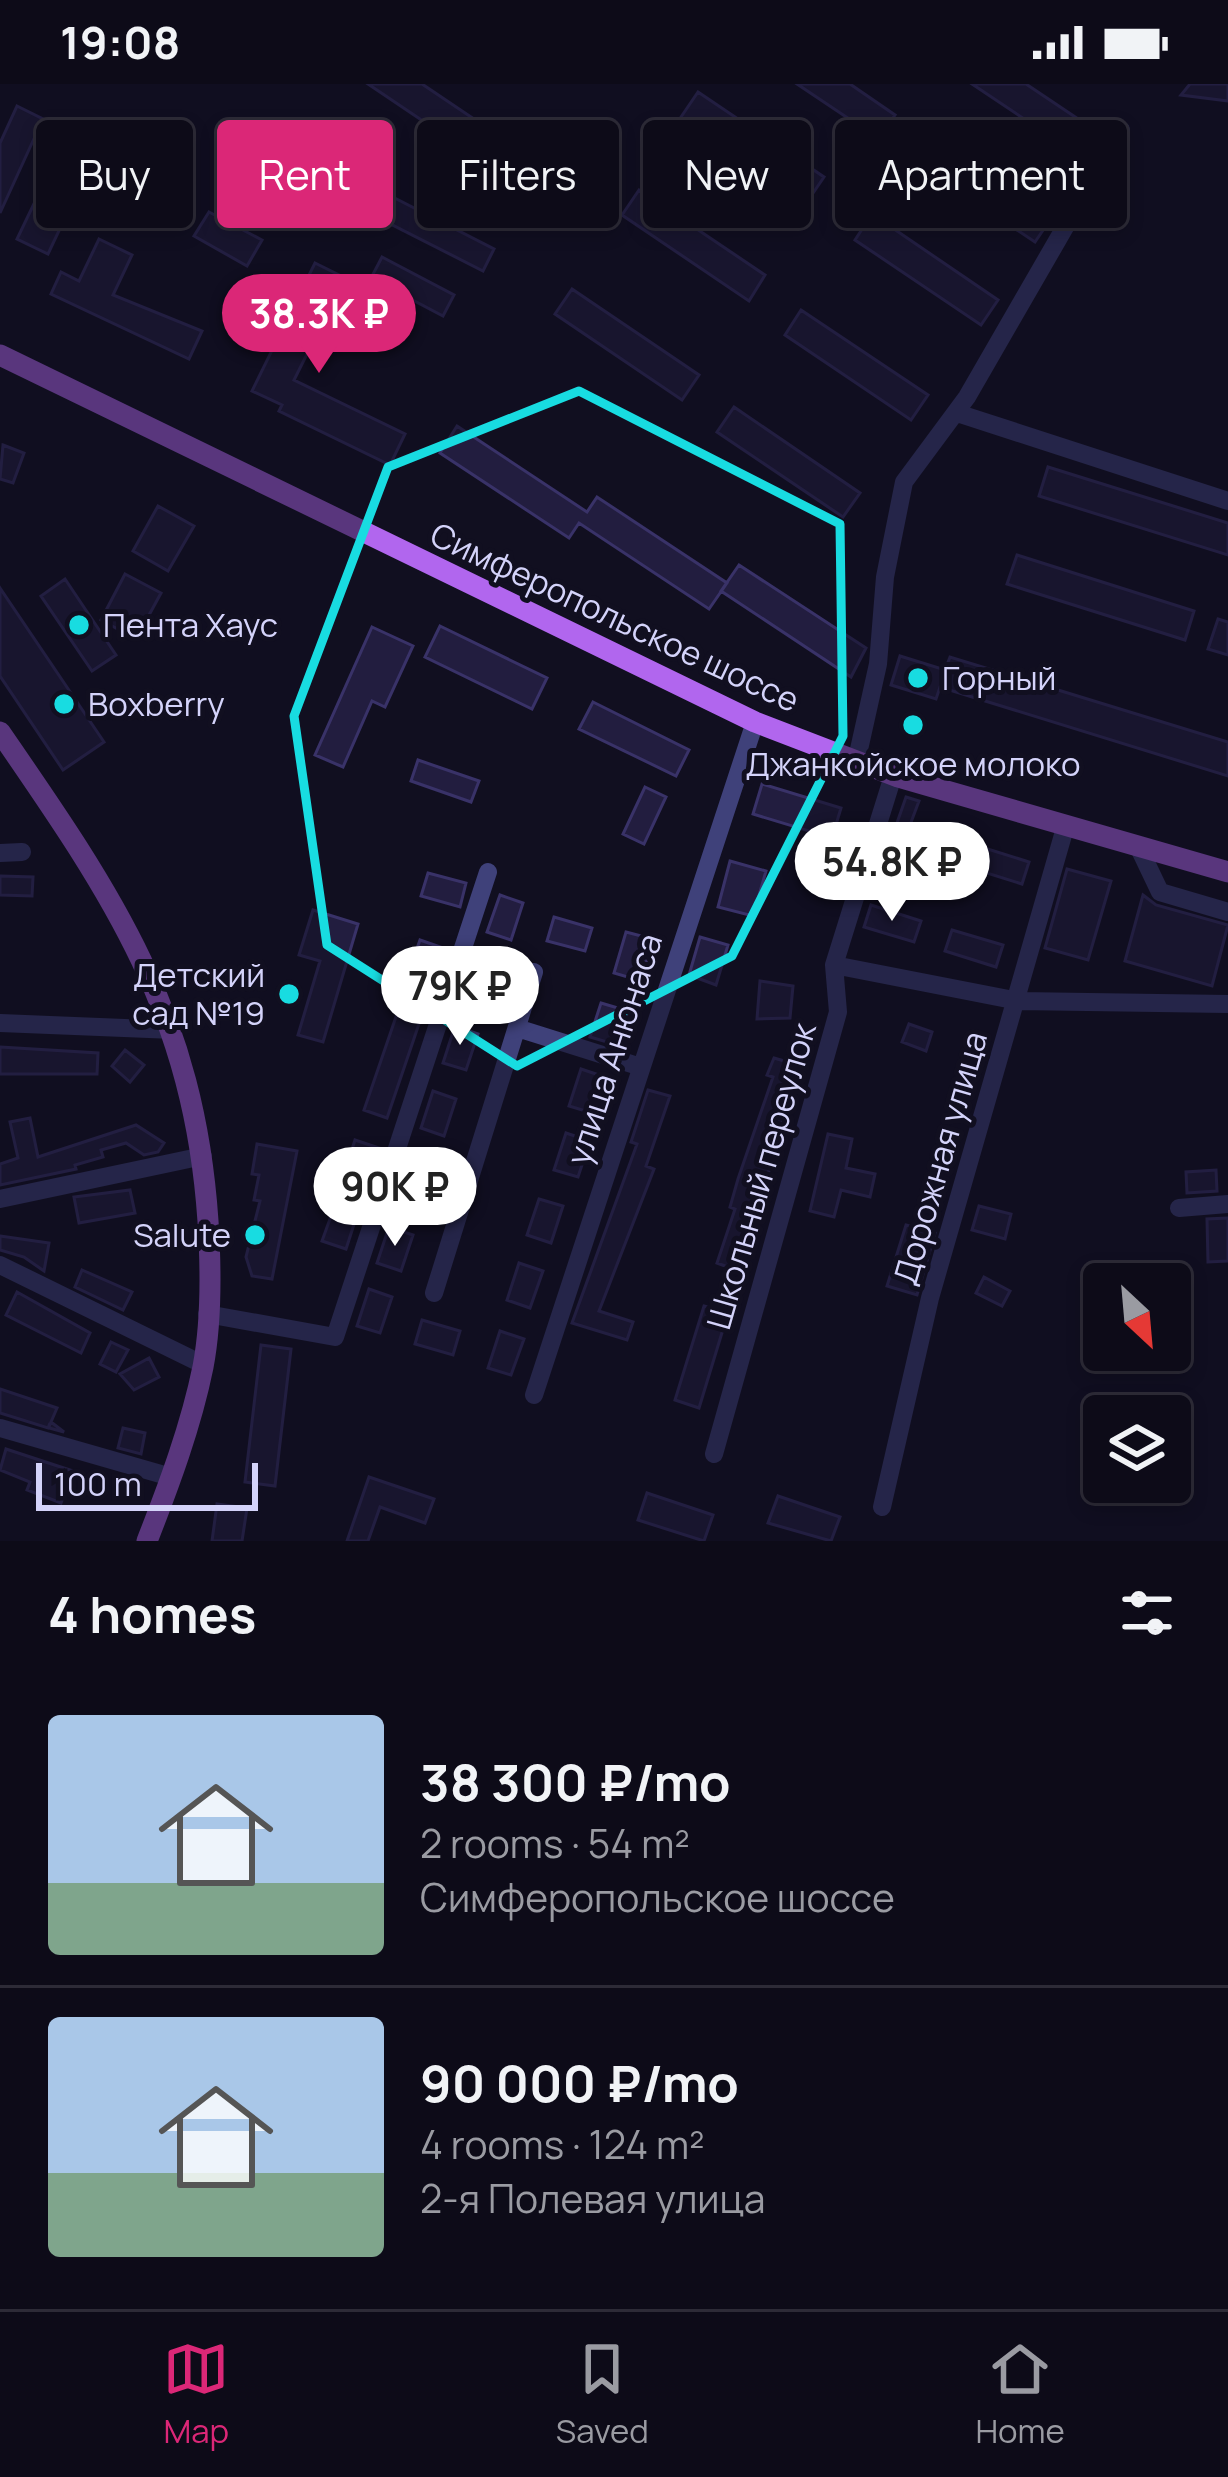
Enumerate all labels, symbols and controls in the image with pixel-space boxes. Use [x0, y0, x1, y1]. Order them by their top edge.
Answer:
text: 19:08 [60, 11, 180, 73]
chip: Buy [36, 120, 193, 228]
chip: Rent [217, 120, 393, 228]
chip: Filters [417, 120, 619, 228]
chip: New [643, 120, 811, 228]
chip: Apartment [835, 120, 1127, 228]
pin: 38.3K ₽ [208, 274, 430, 376]
text: 38.3K ₽ [249, 286, 389, 340]
street label: Симферопольское шоссе [424, 511, 807, 722]
place label: Пента Хаус [103, 602, 278, 647]
marker: Пента Хаус [66, 612, 92, 638]
place label: Горный [942, 655, 1056, 700]
marker: Горный [905, 665, 931, 691]
place label: Boxberry [88, 681, 225, 726]
marker: Boxberry [51, 691, 77, 717]
marker: Джанкойское молоко [900, 712, 926, 738]
place label: Джанкойское молоко [745, 741, 1081, 786]
pin: 54.8K ₽ [781, 822, 1003, 924]
text: 54.8K ₽ [822, 834, 962, 888]
street label: улица Анюнаса [555, 927, 672, 1170]
pin: 79K ₽ [376, 946, 544, 1048]
place label: Детский сад №19 [132, 952, 265, 1035]
text: 79K ₽ [408, 958, 512, 1012]
marker: Детский сад №19 [276, 981, 302, 1007]
street label: Школьный переулок [695, 1016, 826, 1334]
street label: Дорожная улица [882, 1026, 997, 1290]
pin: 90K ₽ [311, 1147, 479, 1249]
text: 90K ₽ [341, 1159, 449, 1213]
place label: Salute [133, 1212, 231, 1257]
marker: Salute [242, 1222, 268, 1248]
north arrow [1083, 1263, 1191, 1371]
map controls [1083, 1263, 1191, 1503]
button: layers [1083, 1395, 1191, 1503]
scale bar [36, 1457, 258, 1510]
text: 100 m [54, 1461, 142, 1506]
text: 4 homes [48, 1579, 256, 1648]
icon: filters [1114, 1580, 1180, 1646]
text: 38 300 ₽/mo [420, 1747, 731, 1816]
icon: home [144, 1763, 288, 1907]
text: 2 rooms · 54 m² [420, 1816, 690, 1870]
text: Симферопольское шоссе [420, 1870, 895, 1924]
text: 90 000 ₽/mo [420, 2048, 739, 2117]
icon: home [144, 2065, 288, 2209]
text: 4 rooms · 124 m² [420, 2117, 705, 2171]
text: 2-я Полевая улица [420, 2171, 765, 2225]
tab: Map [163, 2336, 229, 2453]
tab: Saved [556, 2336, 649, 2453]
tab: Home [975, 2336, 1065, 2453]

